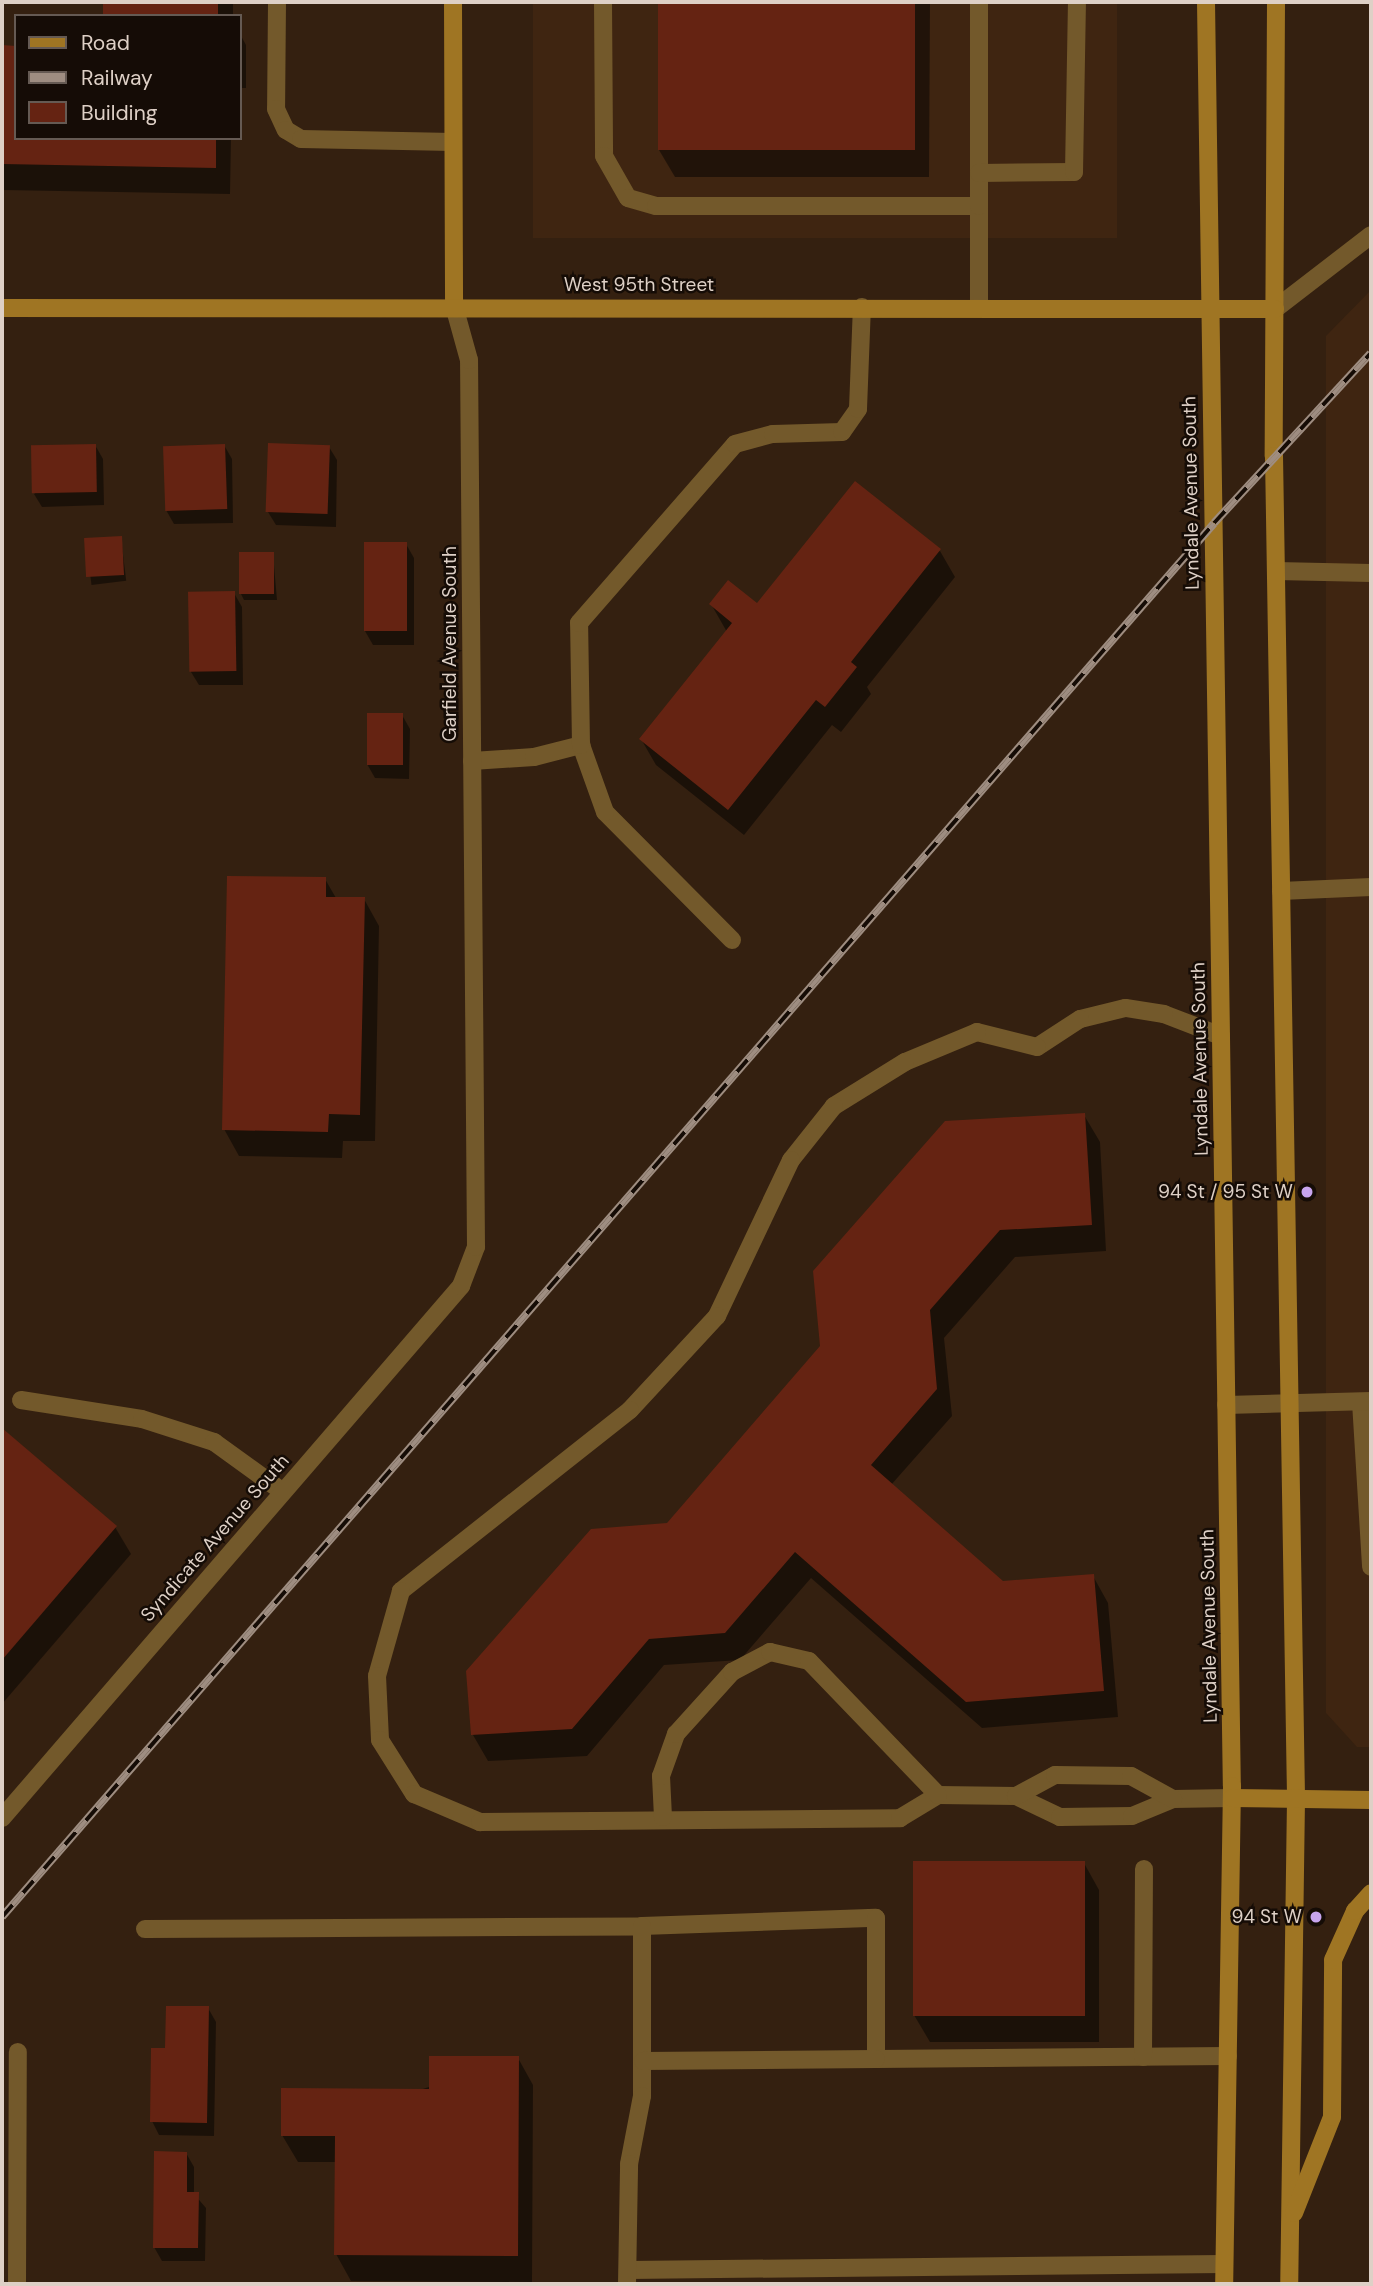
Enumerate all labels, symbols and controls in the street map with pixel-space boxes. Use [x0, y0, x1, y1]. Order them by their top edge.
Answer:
legend [14, 14, 242, 140]
text: Road [81, 29, 130, 57]
text: Railway [81, 64, 153, 92]
text: Building [81, 99, 157, 127]
street label: West 95th Street [564, 274, 714, 296]
street label: Lyndale Avenue South [1178, 396, 1204, 590]
street label: Garfield Avenue South [439, 546, 461, 742]
street label: Lyndale Avenue South [1187, 962, 1213, 1156]
place label: 94 St / 95 St W [1158, 1181, 1293, 1203]
marker: 94 St / 95 St W [1299, 1184, 1315, 1200]
street label: Syndicate Avenue South [136, 1450, 294, 1626]
street label: Lyndale Avenue South [1196, 1529, 1222, 1723]
place label: 94 St W [1232, 1906, 1302, 1928]
marker: 94 St W [1308, 1909, 1324, 1925]

